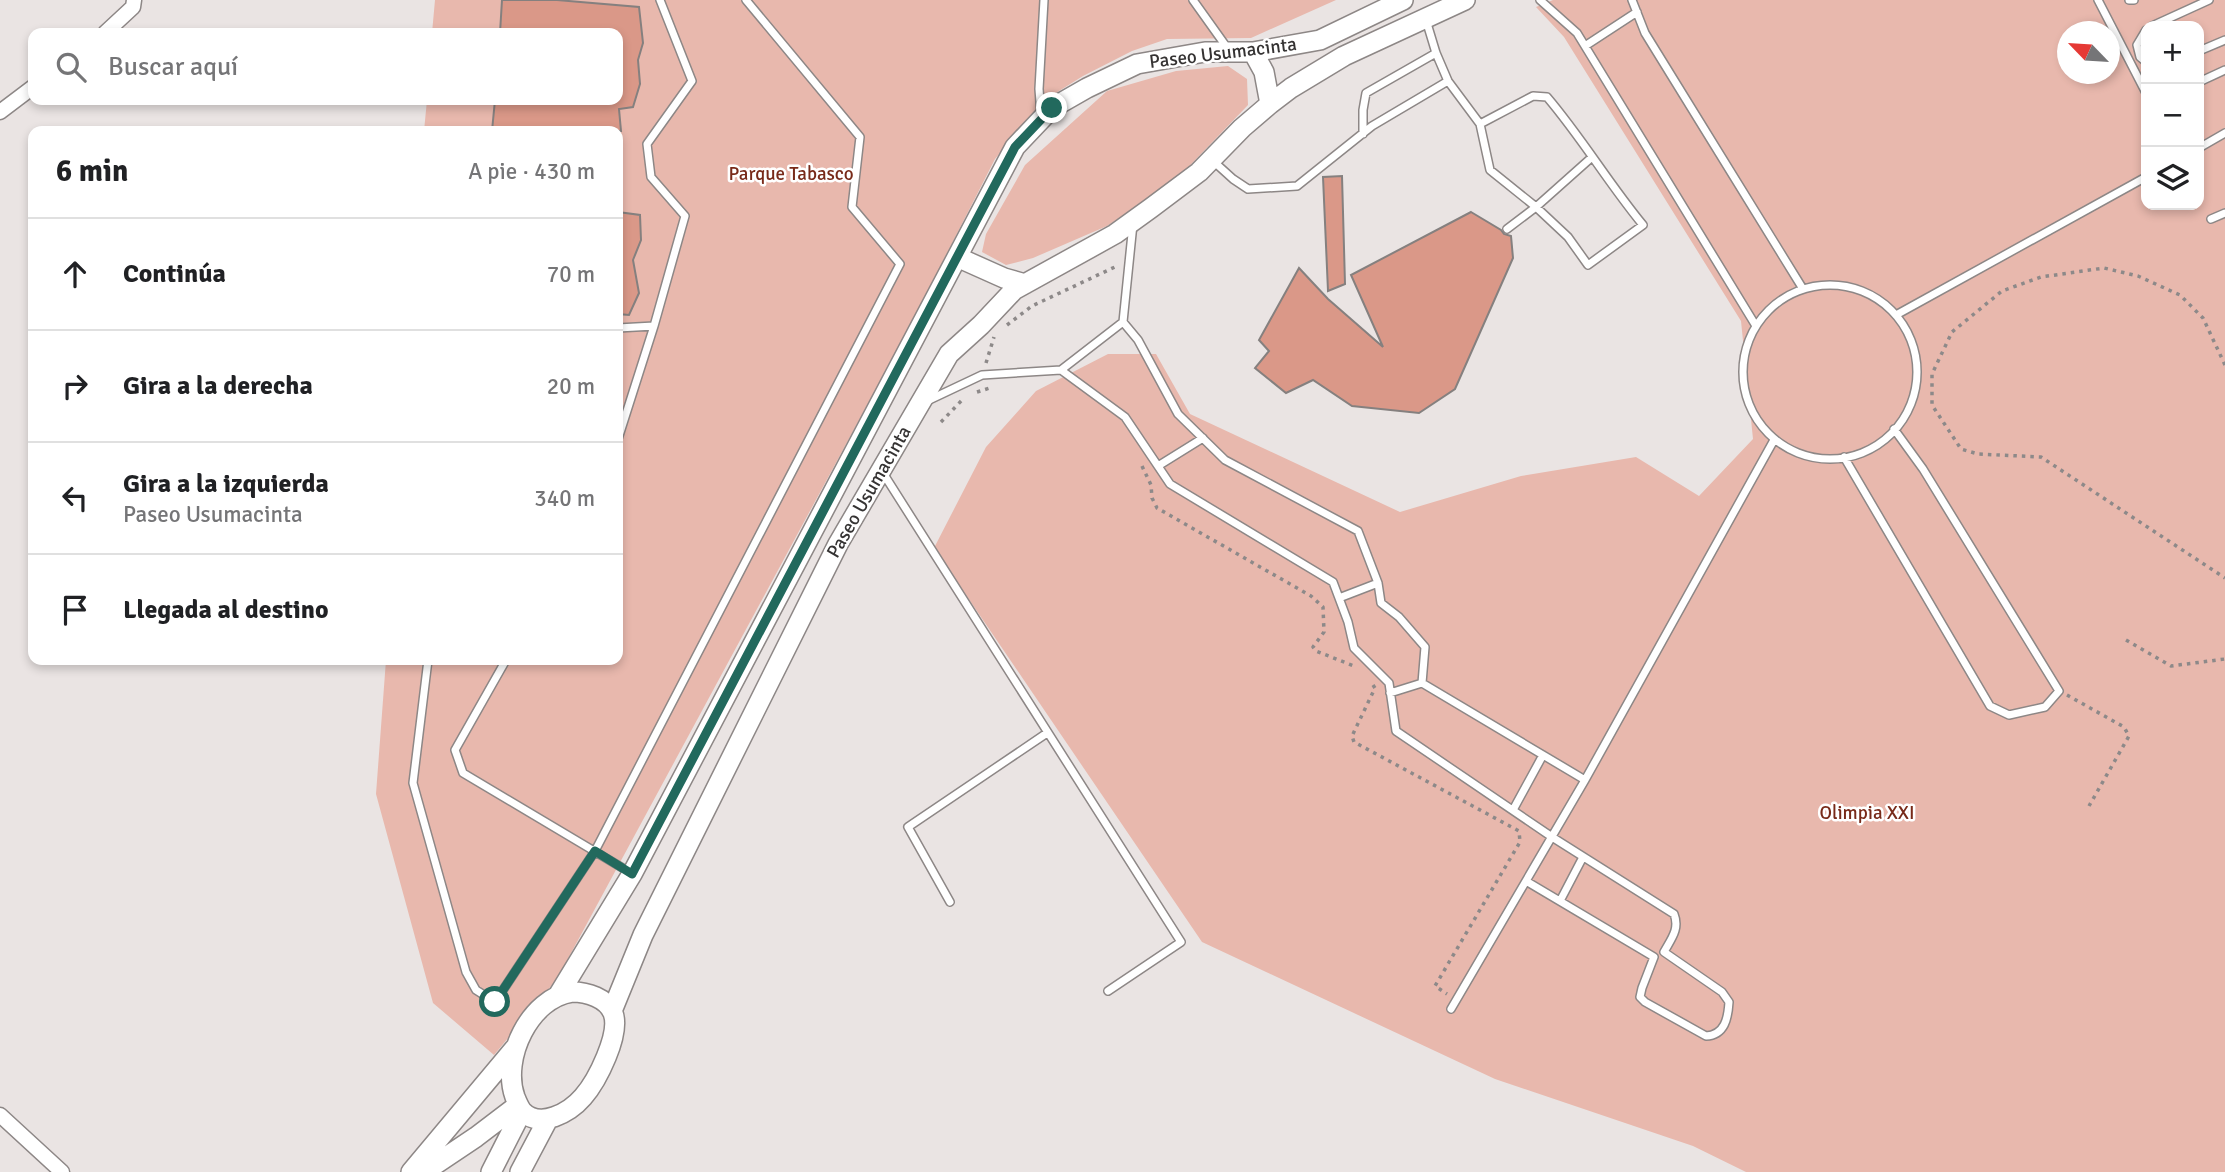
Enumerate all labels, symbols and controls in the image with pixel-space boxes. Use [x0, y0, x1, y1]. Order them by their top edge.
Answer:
north arrow [2057, 21, 2120, 84]
map controls [2141, 21, 2204, 210]
button: + [2141, 21, 2204, 84]
search box [28, 28, 623, 105]
street label: Paseo Usumacinta [1148, 32, 1298, 74]
icon: search [52, 48, 90, 86]
text: Buscar aquí [108, 51, 238, 83]
button: − [2141, 84, 2204, 147]
route end [1036, 92, 1067, 123]
button: layers [2141, 147, 2204, 210]
text: 6 min [56, 153, 128, 190]
text: A pie · 430 m [468, 157, 595, 186]
park label: Parque Tabasco [728, 162, 854, 186]
icon: ahead [56, 255, 94, 293]
text: Continúa [123, 258, 226, 290]
text: 70 m [547, 260, 595, 289]
icon: right [56, 367, 94, 405]
text: Gira a la derecha [123, 370, 313, 402]
text: 20 m [547, 372, 595, 401]
street label: Paseo Usumacinta [821, 422, 917, 562]
text: Gira a la izquierda [123, 468, 329, 500]
icon: left [56, 479, 94, 517]
text: 340 m [534, 484, 595, 513]
text: Paseo Usumacinta [123, 500, 303, 529]
icon: arrive [56, 591, 94, 629]
text: Llegada al destino [123, 594, 329, 626]
park label: Olimpia XXI [1819, 801, 1915, 825]
route start [479, 986, 510, 1017]

